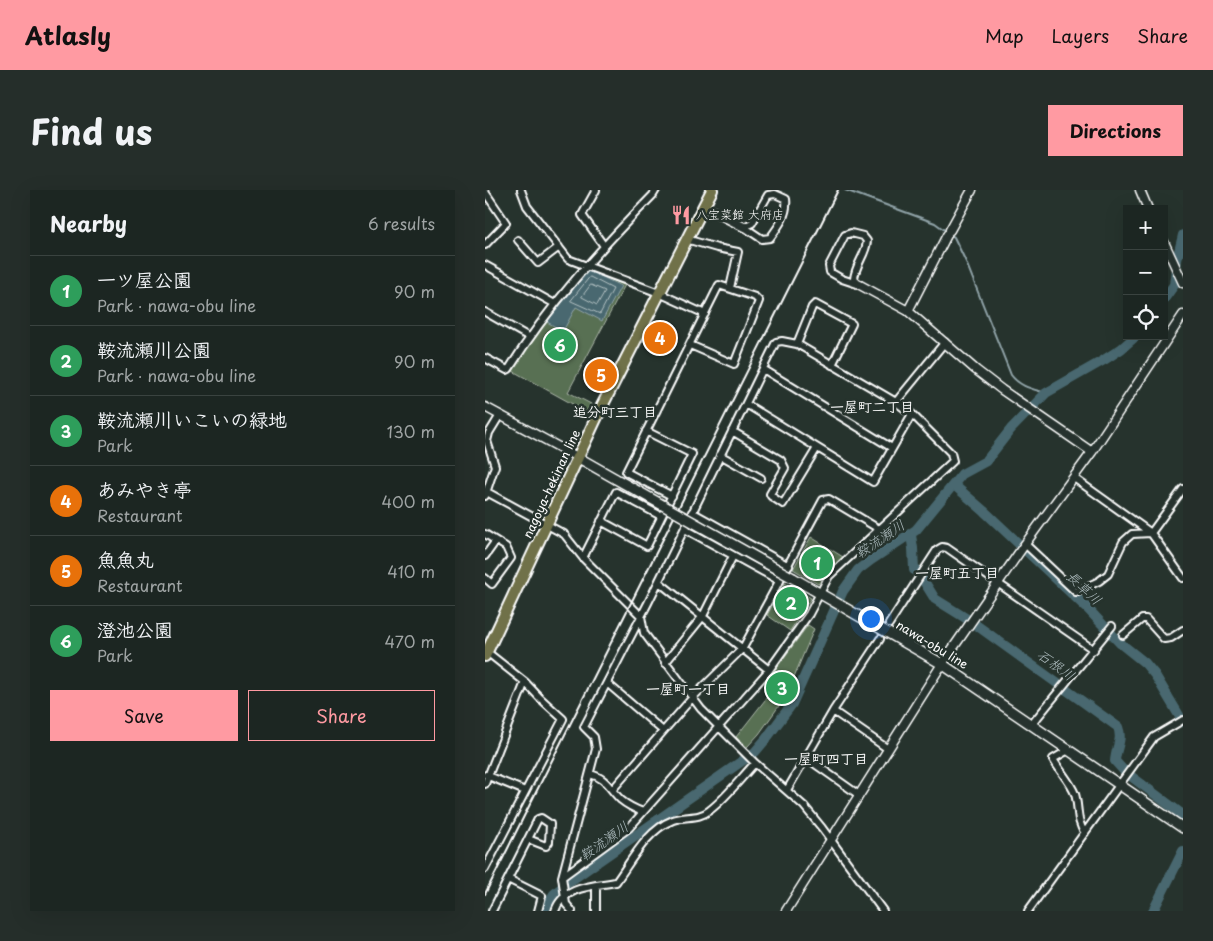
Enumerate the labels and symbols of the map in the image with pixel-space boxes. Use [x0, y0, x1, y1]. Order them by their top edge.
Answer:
restaurant icon: 八宝菜館 大府店 [670, 204, 692, 226]
place label: 八宝菜館 大府店 [696, 205, 784, 223]
pin: 4 [644, 319, 676, 357]
pin: 6 [544, 326, 576, 364]
pin: 5 [585, 356, 617, 394]
district label: 一屋町二丁目 [830, 396, 914, 417]
district label: 追分町三丁目 [573, 401, 657, 422]
street label: nagoya-hekinan line [518, 426, 584, 541]
water label: 鞍流瀬川 [851, 514, 909, 563]
pin: 1 [801, 544, 833, 582]
district label: 一屋町五丁目 [915, 562, 999, 583]
water label: 長草川 [1062, 566, 1107, 610]
pin: 2 [775, 584, 807, 622]
your location [858, 606, 884, 632]
street label: nawa-obu line [893, 615, 972, 673]
water label: 石根川 [1033, 644, 1079, 685]
pin: 3 [766, 669, 798, 707]
district label: 一屋町一丁目 [646, 678, 730, 699]
district label: 一屋町四丁目 [784, 748, 868, 769]
water label: 鞍流瀬川 [575, 816, 633, 865]

